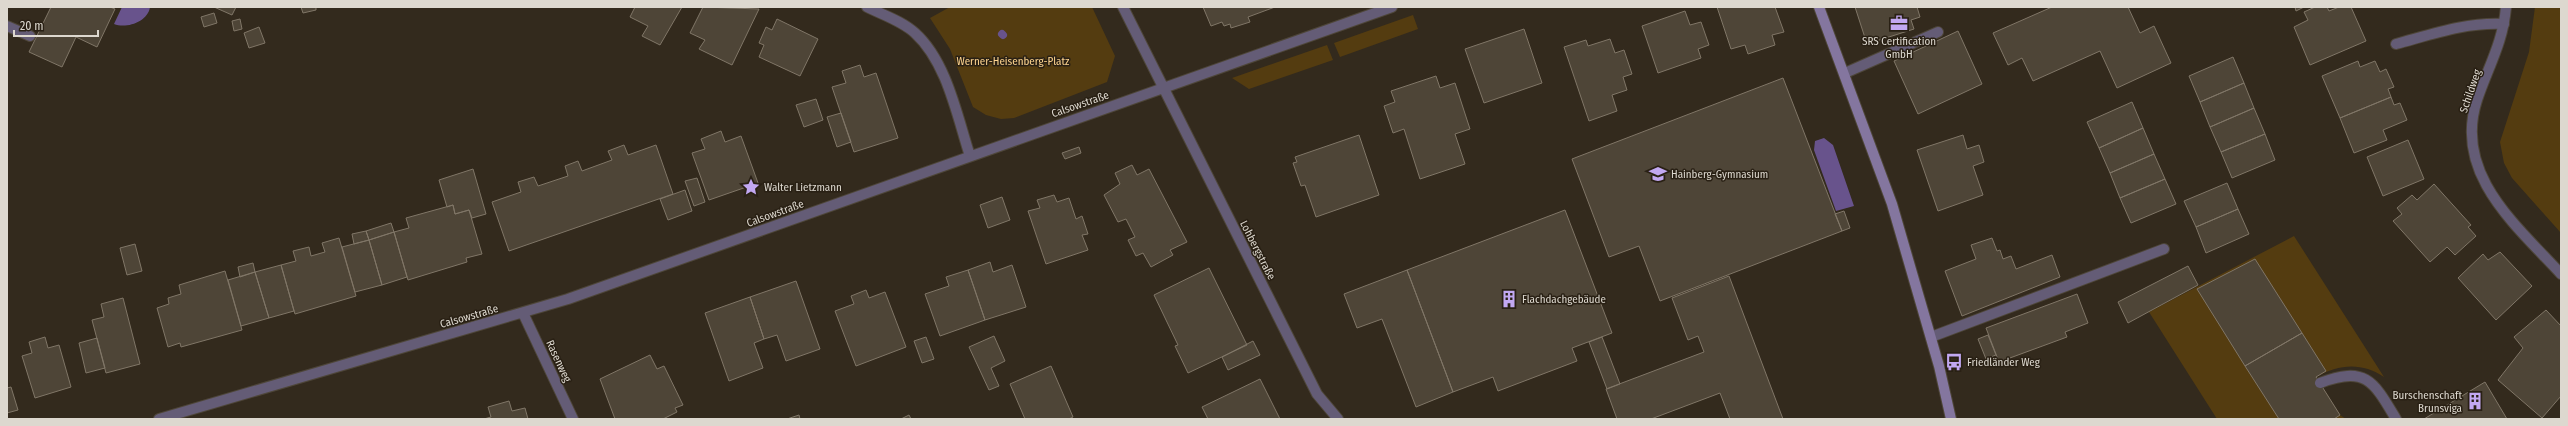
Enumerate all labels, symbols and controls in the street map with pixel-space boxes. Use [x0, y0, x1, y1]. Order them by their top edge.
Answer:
scale bar [14, 12, 98, 38]
office icon: SRS Certification GmbH [1889, 13, 1909, 33]
text: 20 m [20, 19, 44, 33]
place label: SRS Certification GmbH [1862, 35, 1936, 61]
park label: Werner-Heisenberg-Platz [957, 55, 1070, 68]
street label: Schildweg [2457, 67, 2484, 115]
street label: Calsowstraße [1050, 89, 1111, 120]
school or university icon: Hainberg-Gymnasium [1648, 164, 1668, 184]
place label: Hainberg-Gymnasium [1671, 168, 1768, 181]
place icon: Walter Lietzmann [741, 177, 761, 197]
place label: Walter Lietzmann [764, 181, 842, 194]
street label: Calsowstraße [745, 197, 806, 230]
street label: Lohbergstraße [1237, 218, 1278, 282]
building icon: Flachdachgebäude [1499, 289, 1519, 309]
place label: Flachdachgebäude [1522, 293, 1606, 306]
street label: Calsowstraße [439, 302, 500, 331]
street label: Rasenweg [543, 338, 574, 385]
bus stop icon: Friedländer Weg [1944, 352, 1964, 372]
place label: Friedländer Weg [1967, 356, 2041, 369]
place label: Burschenschaft Brunsviga [2393, 389, 2462, 415]
building icon: Burschenschaft Brunsviga [2465, 391, 2485, 411]

